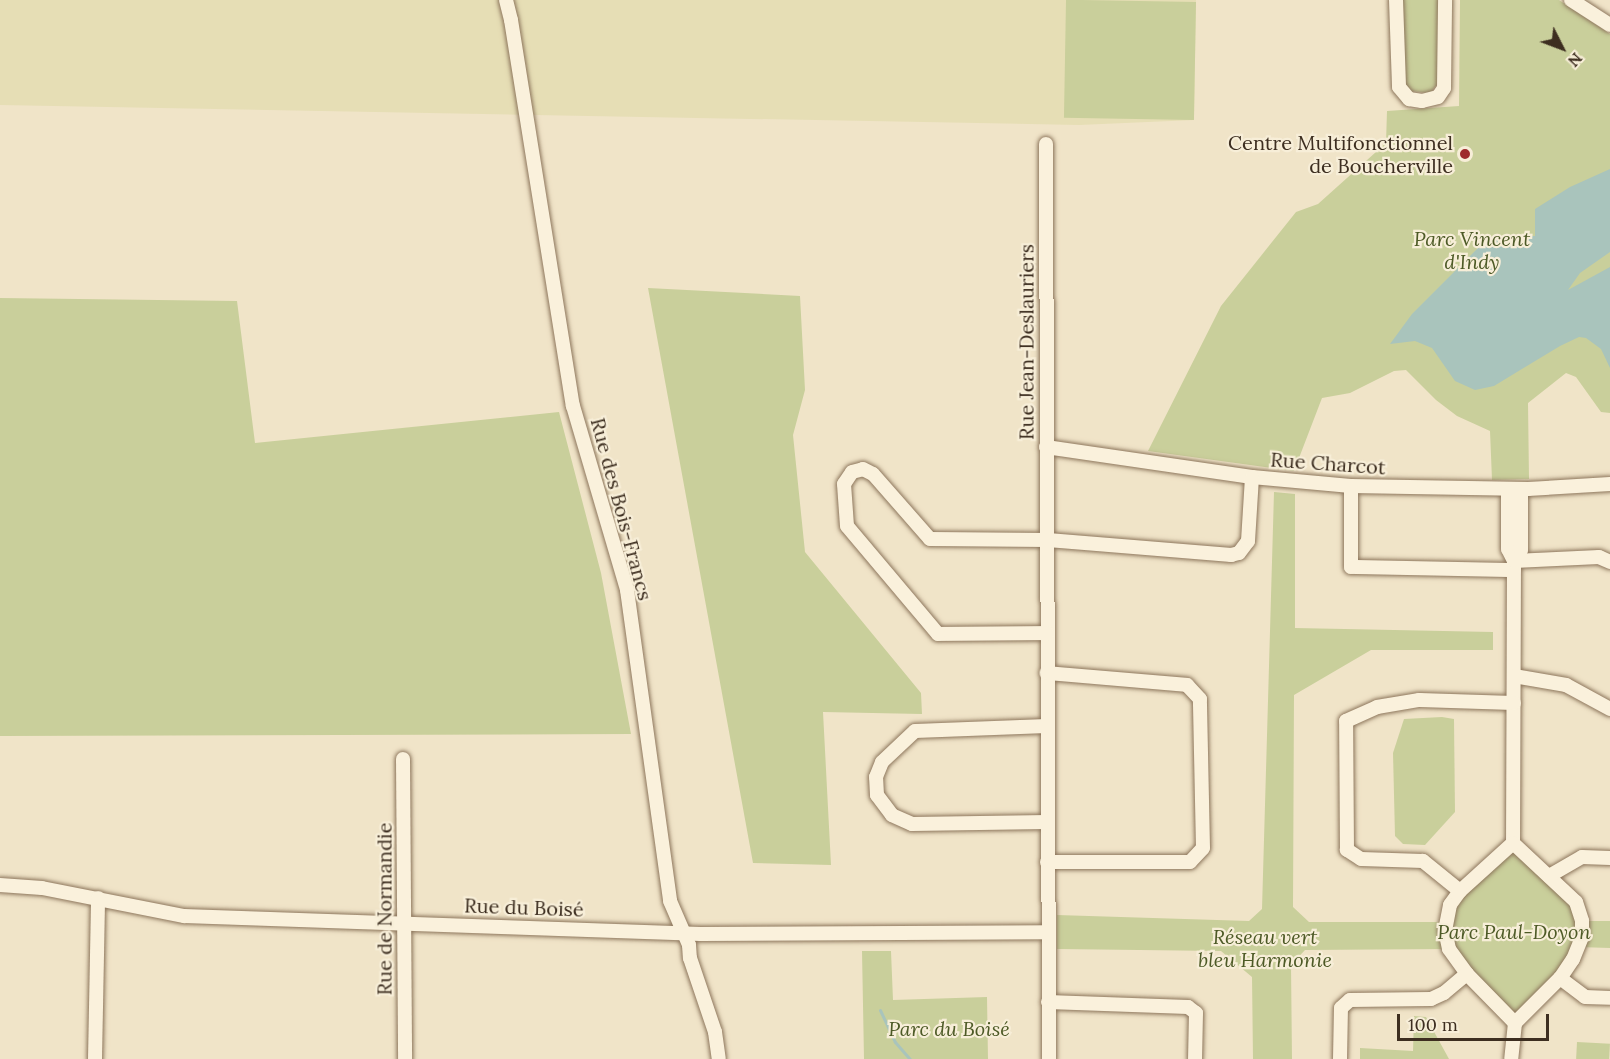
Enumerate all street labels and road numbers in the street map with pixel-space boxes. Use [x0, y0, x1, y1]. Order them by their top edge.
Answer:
street label: Rue Jean-Deslauriers [1014, 244, 1038, 440]
street label: Rue des Bois-Francs [586, 415, 658, 603]
street label: Rue Charcot [1270, 447, 1386, 479]
street label: Rue de Normandie [372, 823, 396, 995]
street label: Rue du Boisé [464, 893, 584, 921]

